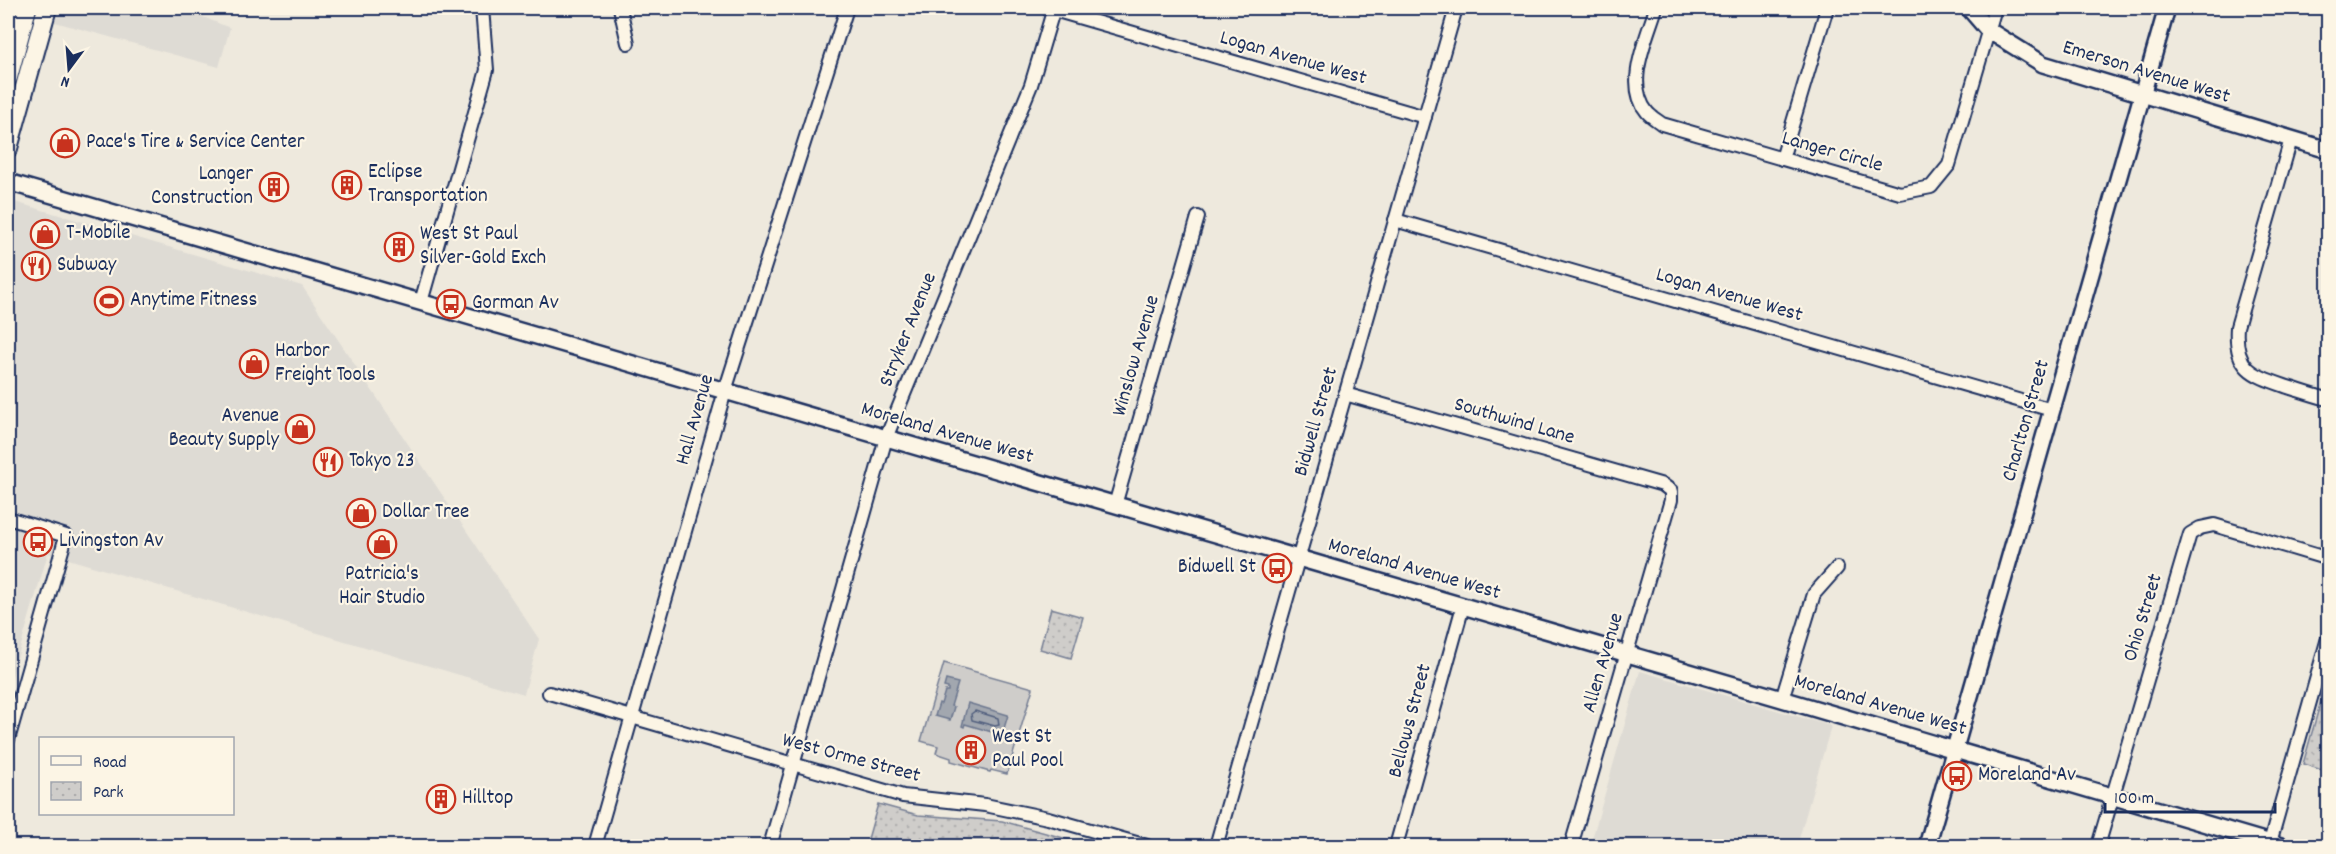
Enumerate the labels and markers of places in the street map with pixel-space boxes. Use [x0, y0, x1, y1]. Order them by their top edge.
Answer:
shop icon: Pace's Tire & Service Center [49, 127, 81, 159]
place label: Pace's Tire & Service Center [86, 128, 305, 158]
place label: Eclipse Transportation [368, 158, 488, 212]
place label: Langer Construction [151, 160, 253, 214]
building icon: Eclipse Transportation [331, 169, 363, 201]
building icon: Langer Construction [258, 171, 290, 203]
shop icon: T-Mobile [29, 218, 61, 250]
place label: T-Mobile [66, 219, 130, 249]
place label: West St Paul Silver-Gold Exch [420, 220, 546, 274]
building icon: West St Paul Silver-Gold Exch [383, 231, 415, 263]
restaurant icon: Subway [20, 250, 52, 282]
place label: Subway [57, 251, 117, 281]
sports icon: Anytime Fitness [93, 285, 125, 317]
place label: Anytime Fitness [130, 286, 257, 316]
bus stop icon: Gorman Av [435, 288, 467, 320]
place label: Gorman Av [472, 289, 559, 319]
place label: Harbor Freight Tools [275, 337, 376, 391]
shop icon: Harbor Freight Tools [238, 348, 270, 380]
place label: Avenue Beauty Supply [169, 402, 279, 456]
shop icon: Avenue Beauty Supply [284, 413, 316, 445]
restaurant icon: Tokyo 23 [312, 446, 344, 478]
place label: Tokyo 23 [349, 447, 415, 477]
shop icon: Dollar Tree [345, 497, 377, 529]
place label: Dollar Tree [382, 498, 469, 528]
bus stop icon: Livingston Av [22, 526, 54, 558]
place label: Livingston Av [59, 527, 164, 557]
shop icon: Patricia's Hair Studio [366, 528, 398, 560]
bus stop icon: Bidwell St [1261, 552, 1293, 584]
place label: Bidwell St [1178, 553, 1256, 583]
place label: Patricia's Hair Studio [339, 560, 425, 614]
place label: West St Paul Pool [992, 723, 1063, 777]
building icon: West St Paul Pool [955, 734, 987, 766]
bus stop icon: Moreland Av [1941, 760, 1973, 792]
place label: Moreland Av [1978, 761, 2076, 791]
building icon: Hilltop [425, 783, 457, 815]
place label: Hilltop [462, 784, 513, 814]

